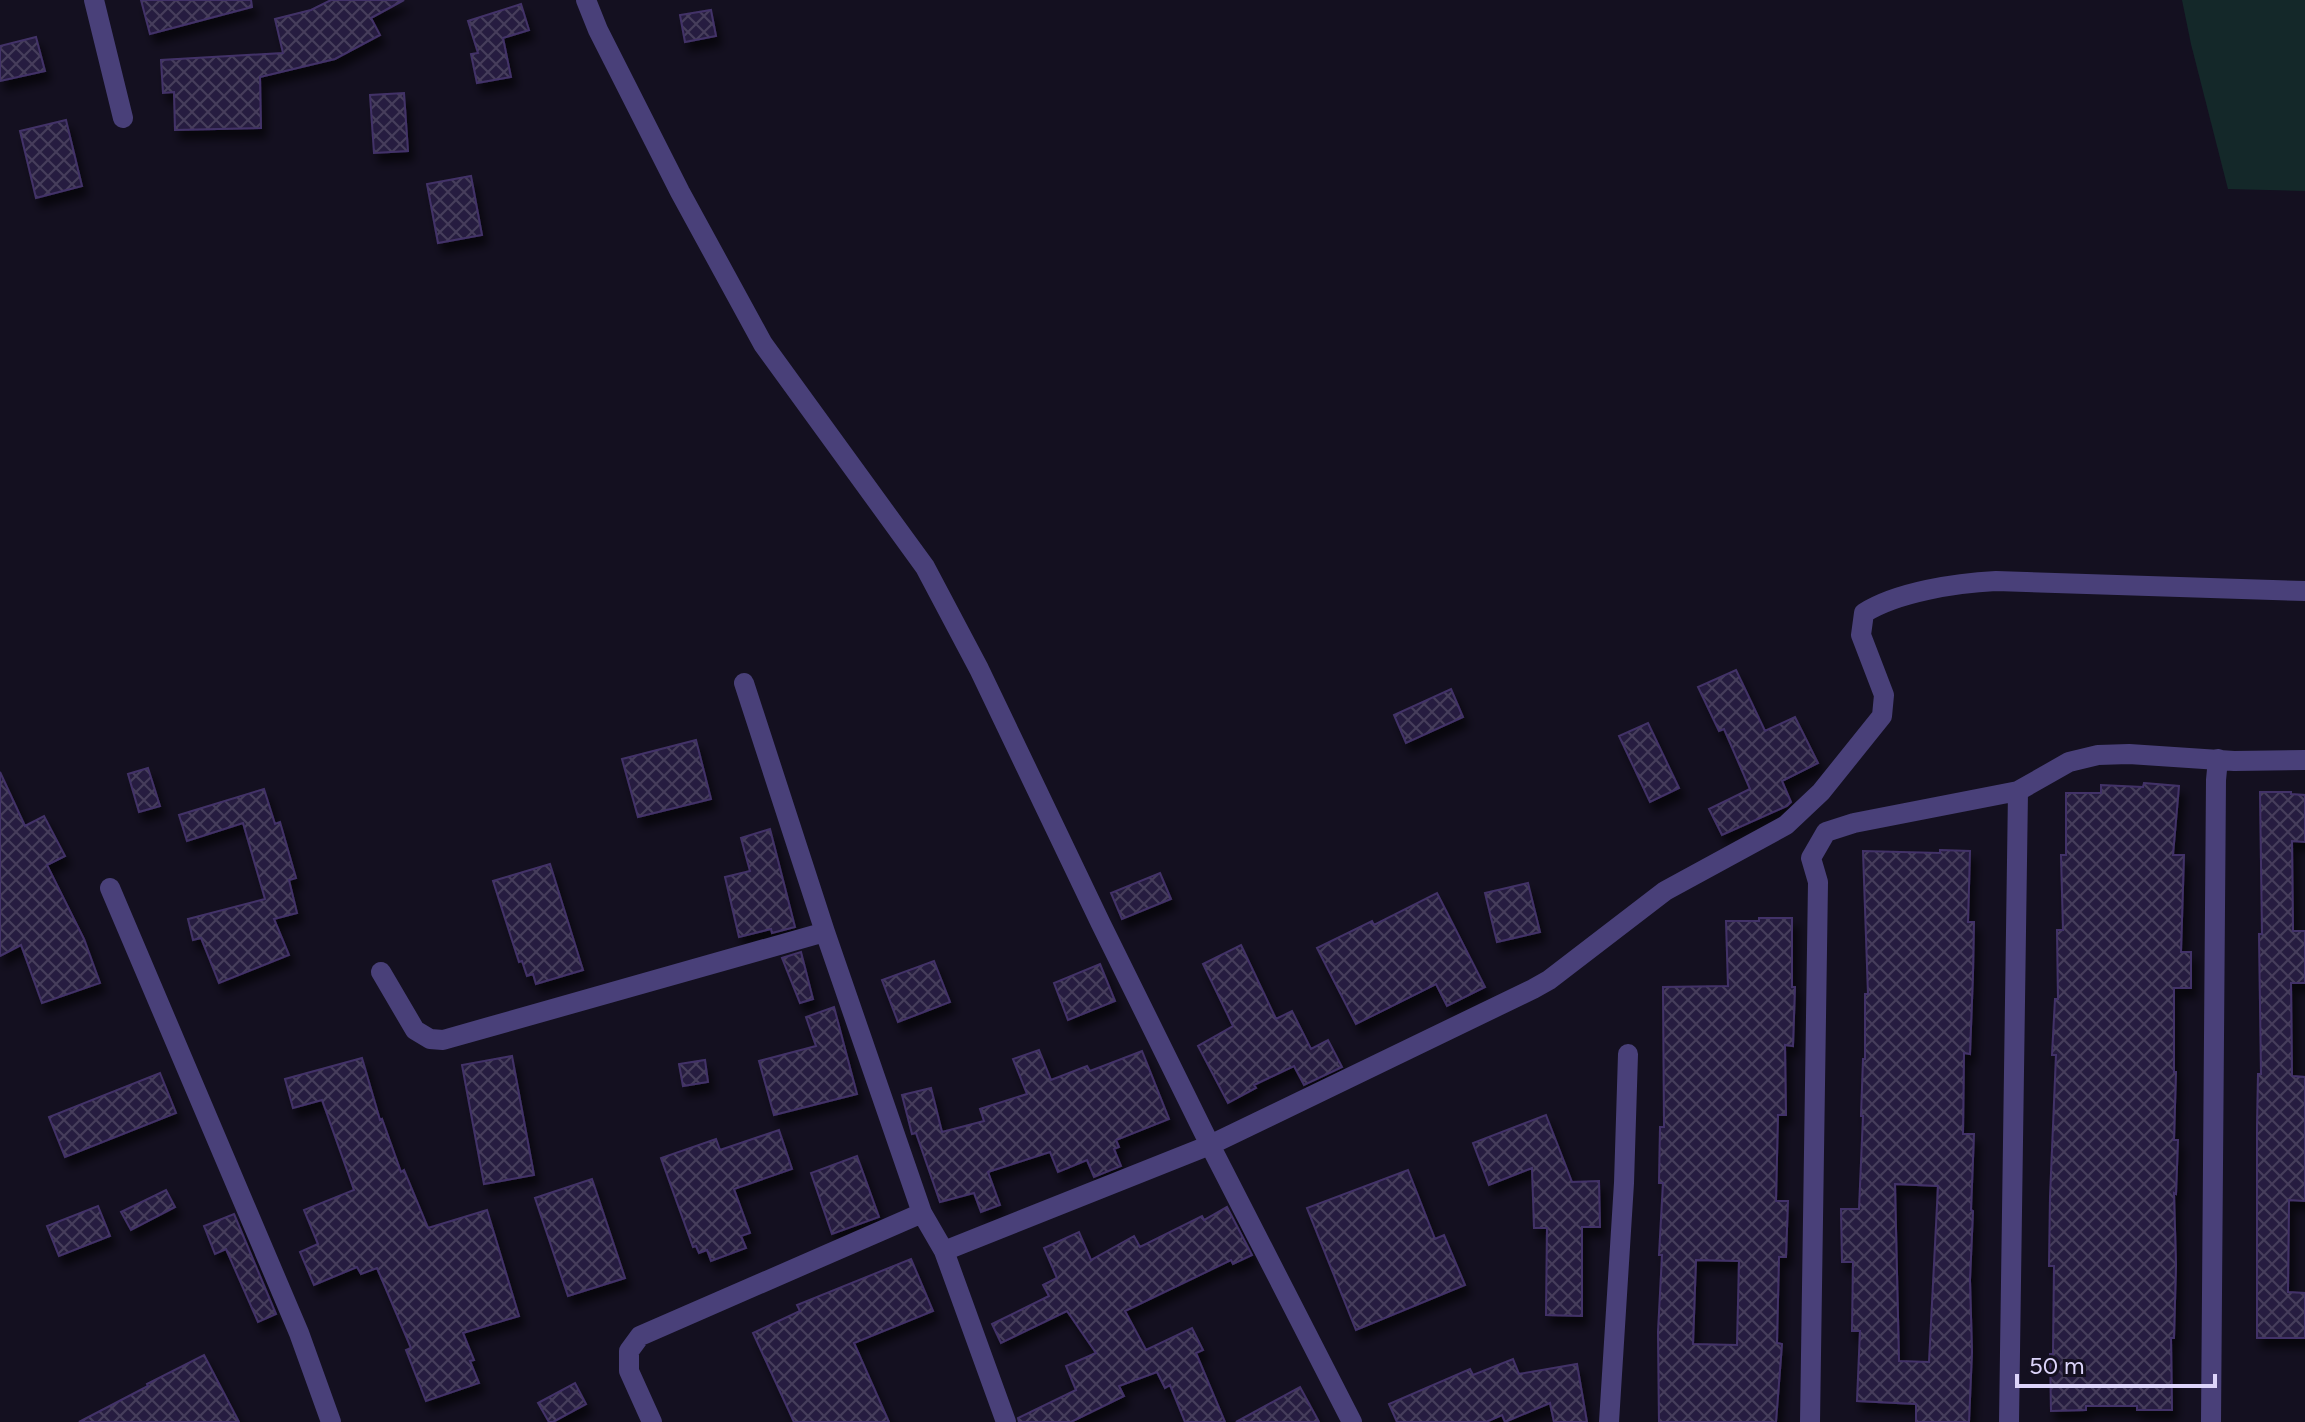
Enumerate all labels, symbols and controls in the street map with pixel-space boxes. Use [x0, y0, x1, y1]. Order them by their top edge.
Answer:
scale bar [2017, 1338, 2215, 1388]
text: 50 m [2029, 1351, 2085, 1380]

